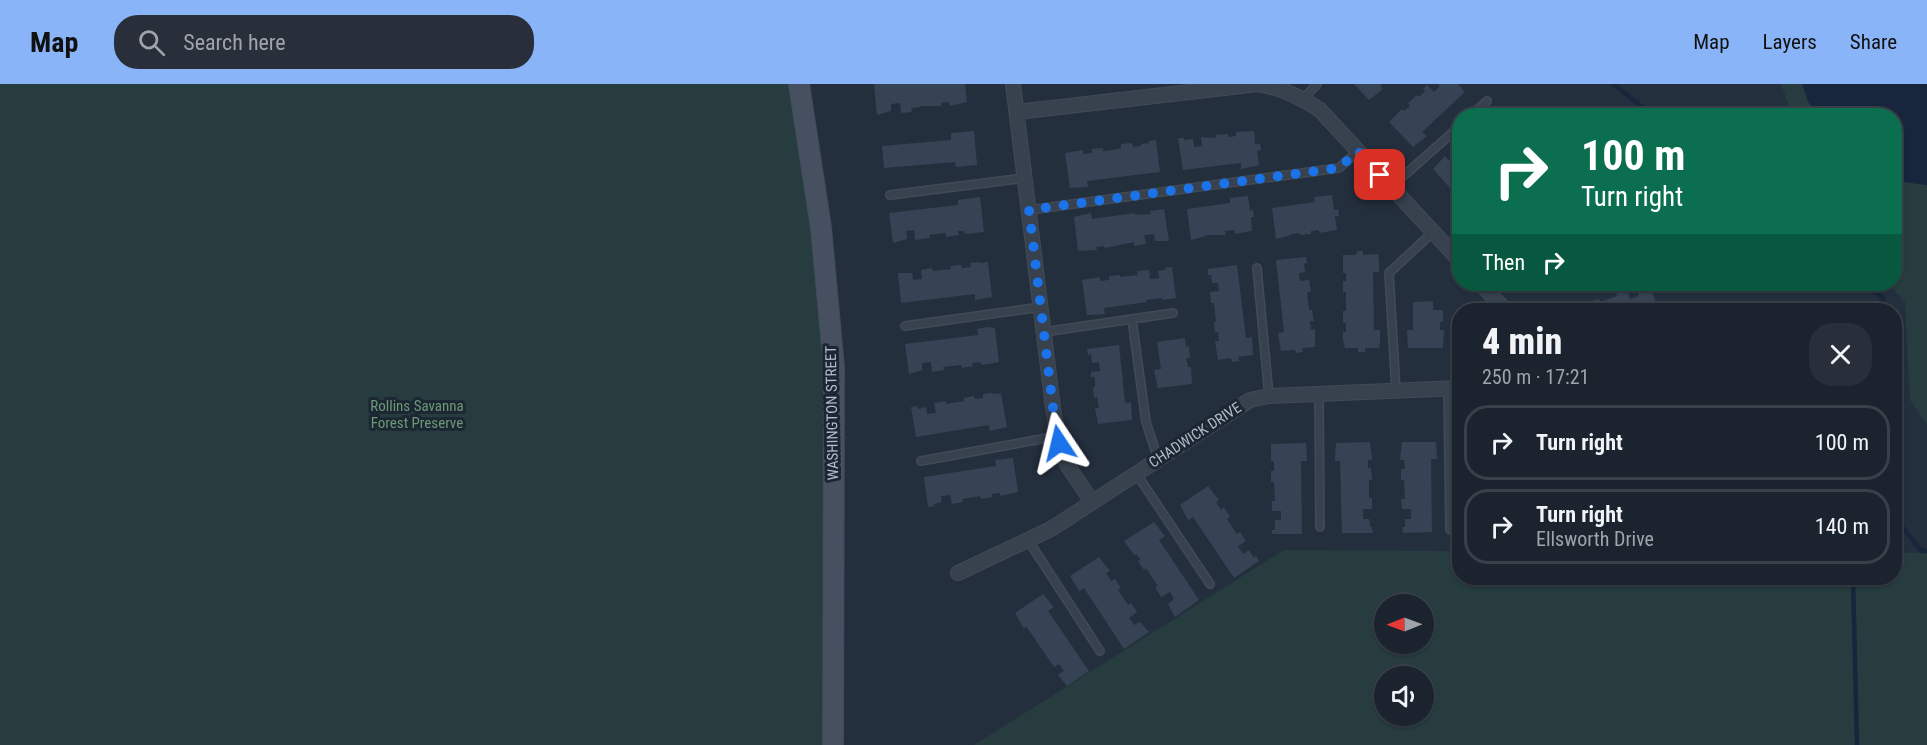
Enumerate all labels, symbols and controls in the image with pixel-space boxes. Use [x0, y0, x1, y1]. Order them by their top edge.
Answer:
search box [114, 15, 534, 69]
text: Map [30, 26, 78, 59]
icon: search [135, 26, 168, 59]
text: Search here [183, 30, 286, 55]
text: Map [1693, 30, 1730, 54]
text: Layers [1763, 30, 1817, 54]
text: Share [1850, 30, 1897, 54]
text: 100 m [1581, 131, 1686, 180]
icon: right [1482, 132, 1560, 210]
pin [1354, 149, 1405, 200]
icon: arrive [1363, 158, 1396, 191]
text: Turn right [1581, 181, 1683, 213]
icon: right [1537, 246, 1570, 279]
text: Then [1482, 250, 1525, 275]
text: 4 min [1482, 321, 1562, 363]
button: close [1809, 323, 1872, 386]
street label: WASHINGTON STREET [822, 345, 842, 480]
text: 250 m · 17:21 [1482, 365, 1589, 389]
park label: Rollins Savanna Forest Preserve [370, 397, 464, 432]
street label: CHADWICK DRIVE [1145, 398, 1245, 472]
position arrow [1027, 411, 1091, 475]
icon: right [1485, 426, 1518, 459]
text: Turn right [1536, 430, 1623, 455]
text: 100 m [1815, 430, 1869, 455]
text: Turn right [1536, 502, 1623, 527]
icon: right [1485, 510, 1518, 543]
text: 140 m [1815, 514, 1869, 539]
text: Ellsworth Drive [1536, 527, 1654, 551]
north arrow [1374, 594, 1434, 654]
map controls [1374, 594, 1434, 726]
button: sound [1374, 666, 1434, 726]

